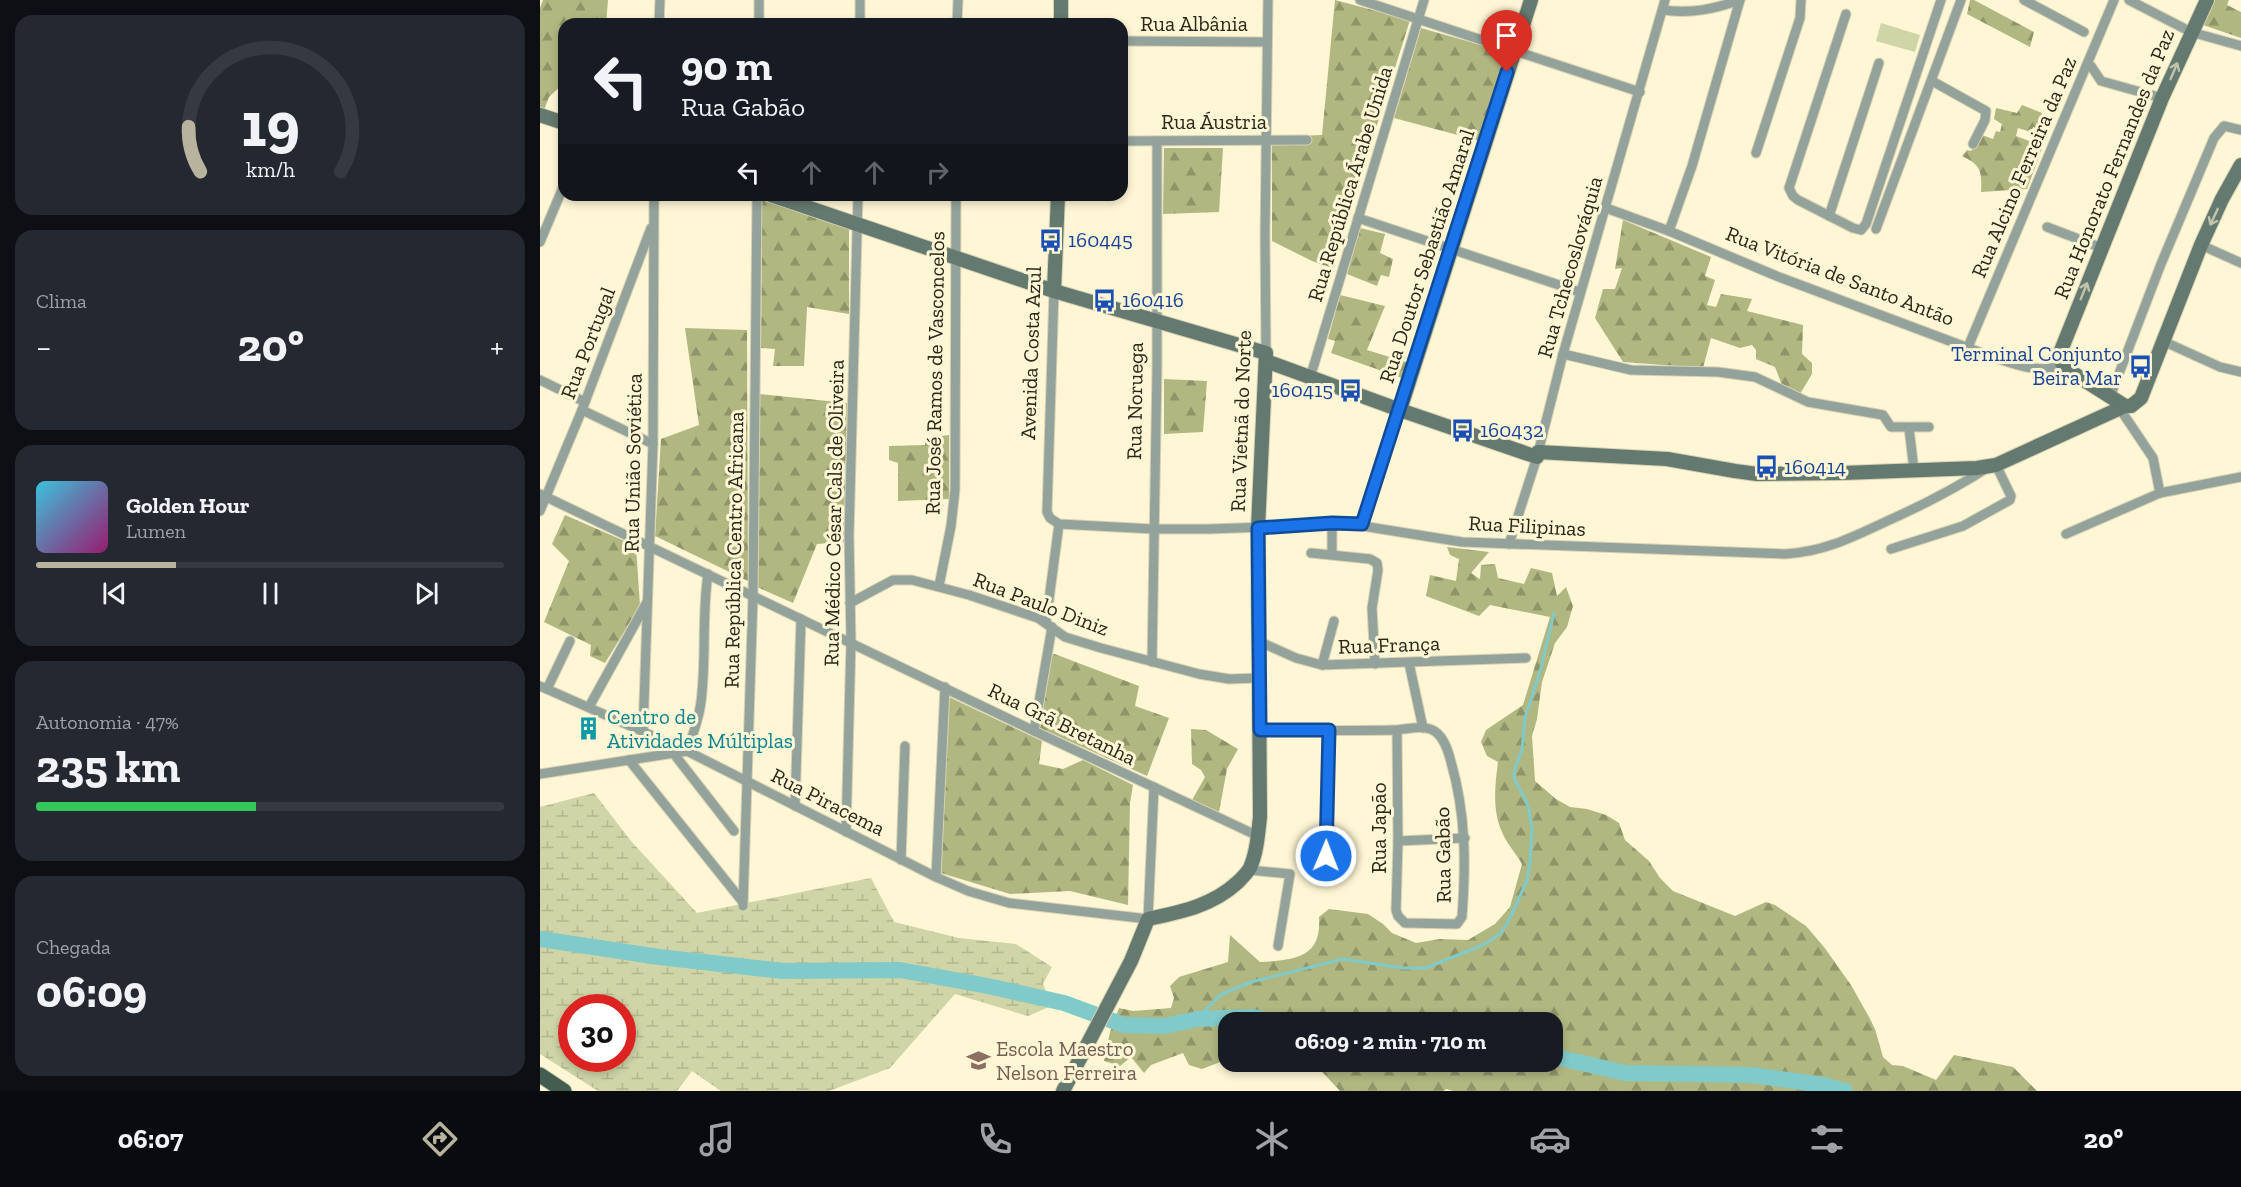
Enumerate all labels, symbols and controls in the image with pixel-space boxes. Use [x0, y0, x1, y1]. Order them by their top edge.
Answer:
pin [1481, 10, 1532, 72]
street label: Rua Albânia [1140, 11, 1248, 36]
icon: arrive [1490, 19, 1523, 52]
street label: Rua Honorato Fernandes da Paz [2048, 25, 2179, 302]
text: 90 m [681, 40, 772, 91]
icon: left [582, 42, 660, 120]
street label: Rua Alcino Ferreira da Paz [1966, 52, 2082, 281]
one-way arrow [2169, 62, 2180, 80]
street label: Rua República Árabe Unida [1302, 63, 1397, 305]
text: 19 [241, 87, 299, 162]
text: Rua Gabão [681, 91, 805, 123]
street label: Rua Áustria [1161, 109, 1267, 134]
street label: Rua Doutor Sebastião Amaral [1374, 125, 1480, 386]
icon: left [732, 156, 765, 189]
icon: ahead [795, 156, 828, 189]
icon: ahead [858, 156, 891, 189]
icon: right [921, 156, 954, 189]
text: km/h [246, 157, 294, 182]
street label: Rua Tchecoslováquia [1532, 173, 1607, 361]
one-way arrow [2208, 207, 2219, 225]
street label: Rua Vitória de Santo Antão [1722, 220, 1958, 331]
bus stop icon: 160445 [1037, 227, 1063, 253]
place label: 160445 [1068, 227, 1133, 252]
street label: Rua José Ramos de Vasconcelos [920, 231, 949, 515]
street label: Avenida Costa Azul [1015, 265, 1046, 440]
one-way arrow [2079, 282, 2090, 300]
street label: Rua Portugal [555, 283, 620, 402]
bus stop icon: 160416 [1091, 287, 1117, 313]
place label: 160416 [1122, 287, 1184, 312]
text: Clima [36, 289, 87, 313]
text: 20° [238, 319, 304, 373]
text: − [36, 327, 51, 366]
text: + [490, 327, 504, 366]
street label: Rua Vietnã do Norte [1225, 329, 1256, 512]
place label: Terminal Conjunto Beira Mar [1951, 341, 2122, 390]
street label: Rua Noruega [1121, 342, 1148, 460]
bus stop icon: Terminal Conjunto Beira Mar [2127, 353, 2153, 379]
street label: Rua Médico César Cals de Oliveira [818, 359, 849, 667]
street label: Rua União Soviética [618, 373, 647, 553]
place label: 160415 [1272, 377, 1333, 402]
bus stop icon: 160415 [1338, 377, 1364, 403]
street label: Rua República Centro Africana [719, 411, 748, 689]
bus stop icon: 160432 [1449, 417, 1475, 443]
place label: 160432 [1480, 417, 1544, 442]
bus stop icon: 160414 [1753, 454, 1779, 480]
place label: 160414 [1784, 454, 1846, 479]
text: Golden Hour [126, 492, 250, 519]
street label: Rua Filipinas [1468, 510, 1586, 541]
text: Lumen [126, 519, 186, 543]
street label: Rua Paulo Diniz [970, 566, 1113, 641]
icon: previous [98, 577, 131, 610]
icon: pause [254, 577, 287, 610]
icon: next [410, 577, 443, 610]
street label: Rua França [1337, 630, 1440, 659]
street label: Rua Grã Bretanha [984, 677, 1140, 770]
place label: Centro de Atividades Múltiplas [607, 704, 793, 753]
text: Autonomia · 47% [36, 710, 179, 734]
building icon: Centro de Atividades Múltiplas [576, 716, 602, 742]
text: 235 km [36, 740, 180, 794]
street label: Rua Piracema [767, 762, 889, 841]
street label: Rua Japão [1366, 783, 1391, 873]
street label: Rua Gabão [1429, 807, 1456, 903]
position arrow [1294, 824, 1358, 888]
text: Chegada [36, 935, 111, 959]
text: 06:09 [36, 965, 147, 1019]
speed limit sign: 30 [558, 994, 636, 1072]
text: 06:09 · 2 min · 710 m [1295, 1028, 1486, 1055]
place label: Escola Maestro Nelson Ferreira [996, 1036, 1137, 1085]
school or university icon: Escola Maestro Nelson Ferreira [965, 1048, 991, 1074]
icon: directions [419, 1118, 461, 1160]
icon: music [696, 1118, 738, 1160]
icon: phone [974, 1118, 1016, 1160]
icon: climate [1251, 1118, 1293, 1160]
icon: car [1529, 1118, 1571, 1160]
icon: filters [1806, 1118, 1848, 1160]
text: 06:07 [118, 1123, 183, 1155]
text: 20° [2083, 1123, 2123, 1155]

